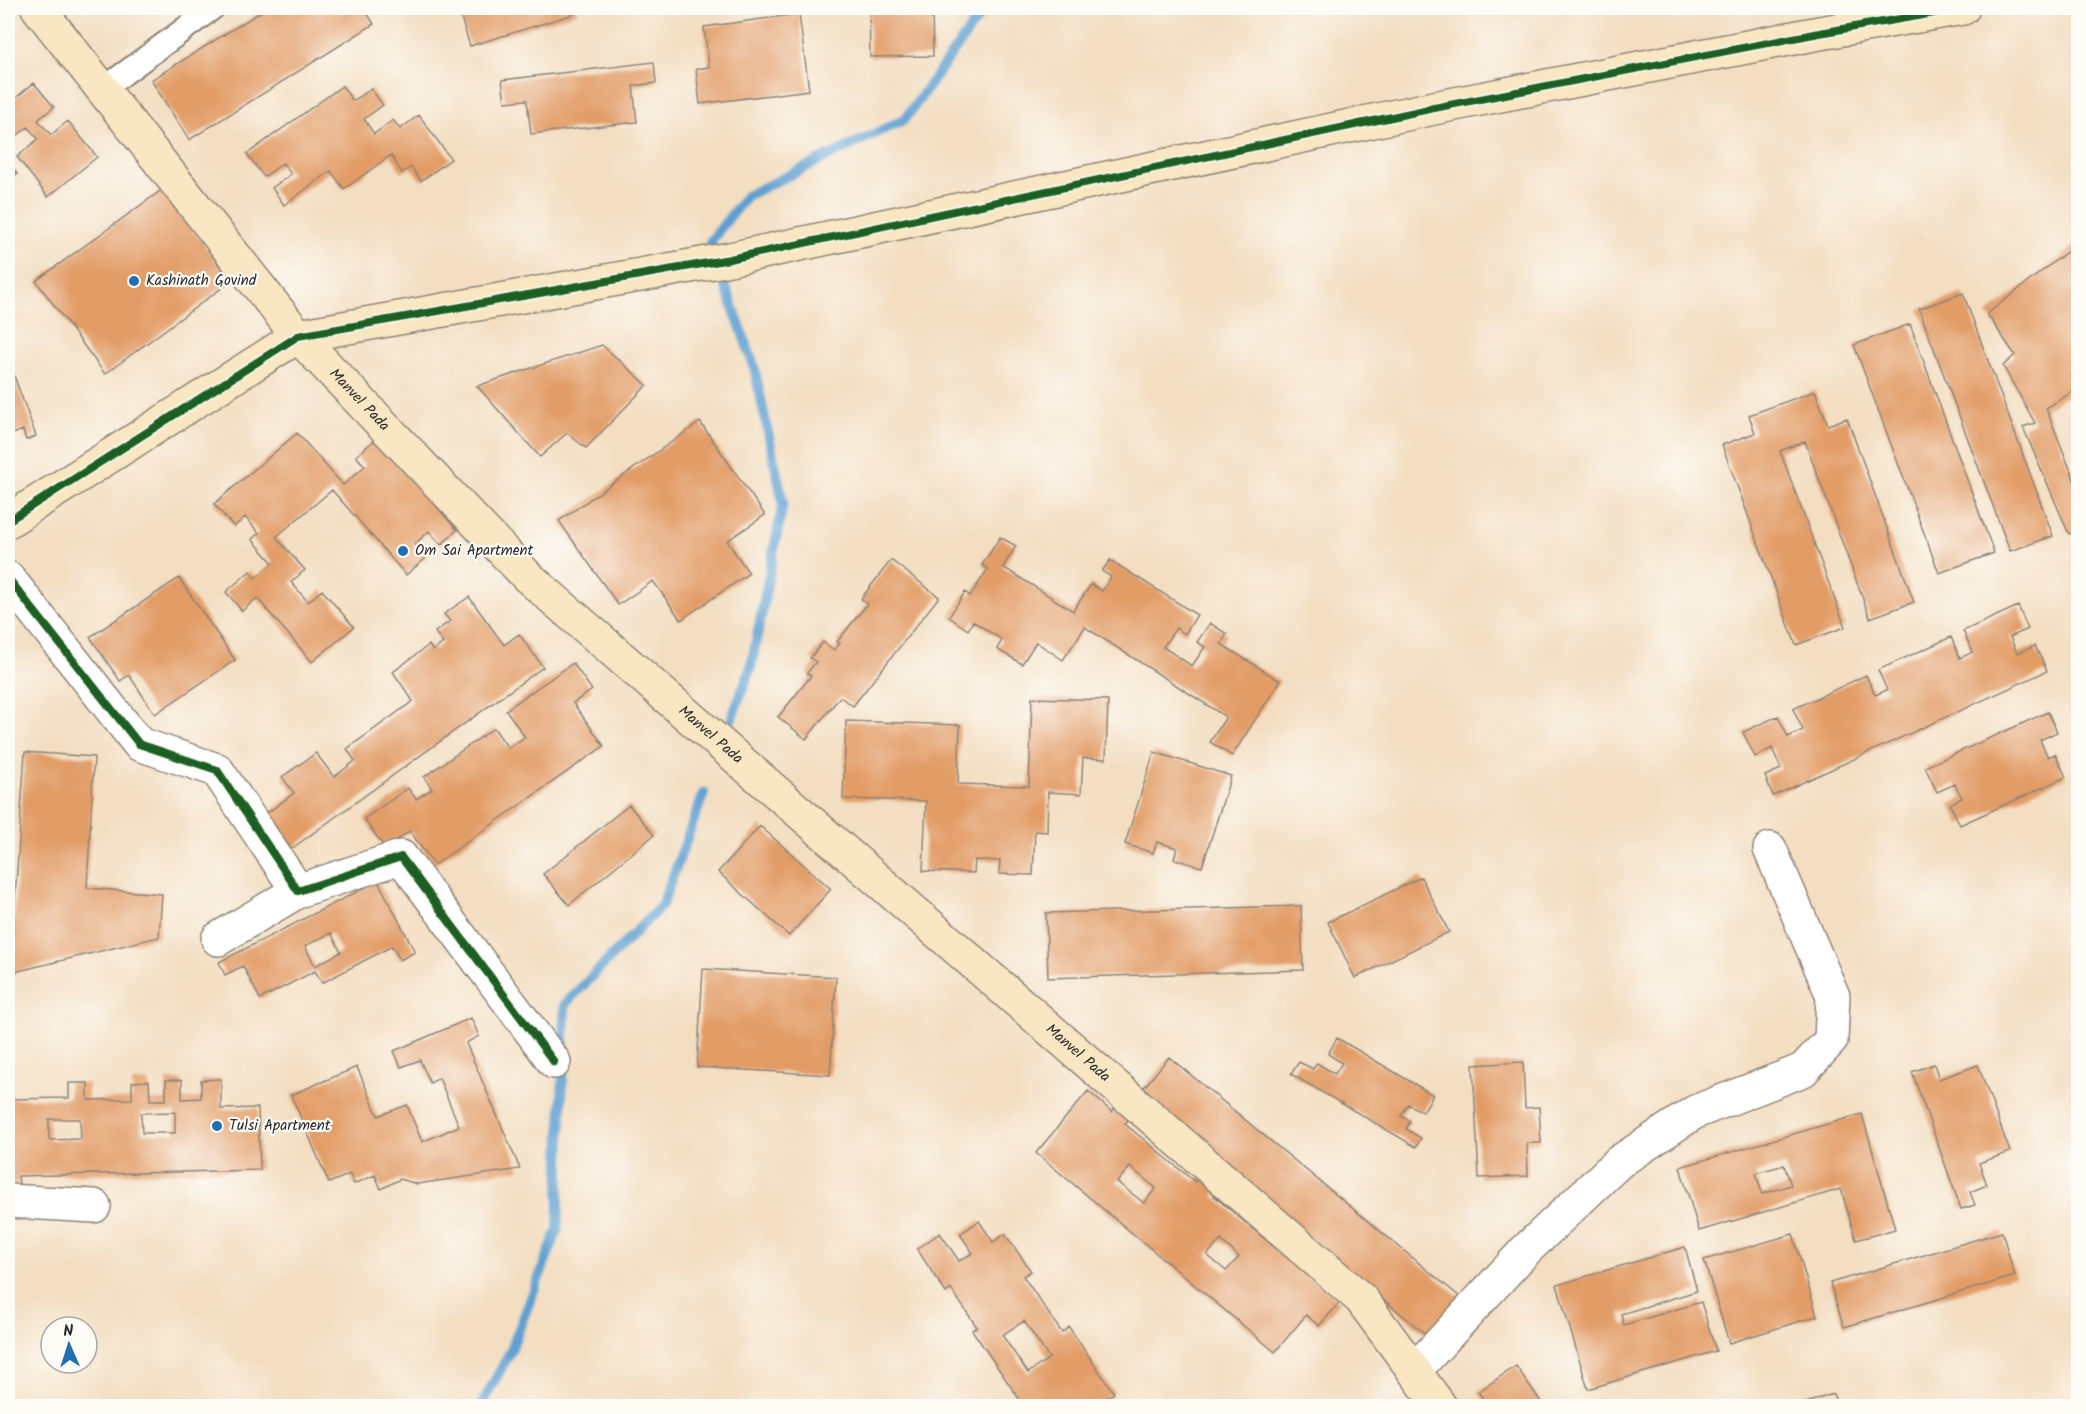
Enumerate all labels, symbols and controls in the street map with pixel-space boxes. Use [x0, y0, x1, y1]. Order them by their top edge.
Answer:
place label: Kashinath Govind [146, 269, 257, 293]
marker: Kashinath Govind [127, 274, 141, 288]
street label: Manvel Pada [323, 363, 395, 437]
place label: Om Sai Apartment [415, 539, 534, 563]
marker: Om Sai Apartment [396, 544, 410, 558]
street label: Manvel Pada [672, 700, 748, 770]
street label: Manvel Pada [1040, 1018, 1115, 1088]
place label: Tulsi Apartment [229, 1114, 331, 1138]
marker: Tulsi Apartment [210, 1119, 224, 1133]
north arrow [39, 1315, 99, 1375]
text: N [63, 1319, 74, 1344]

